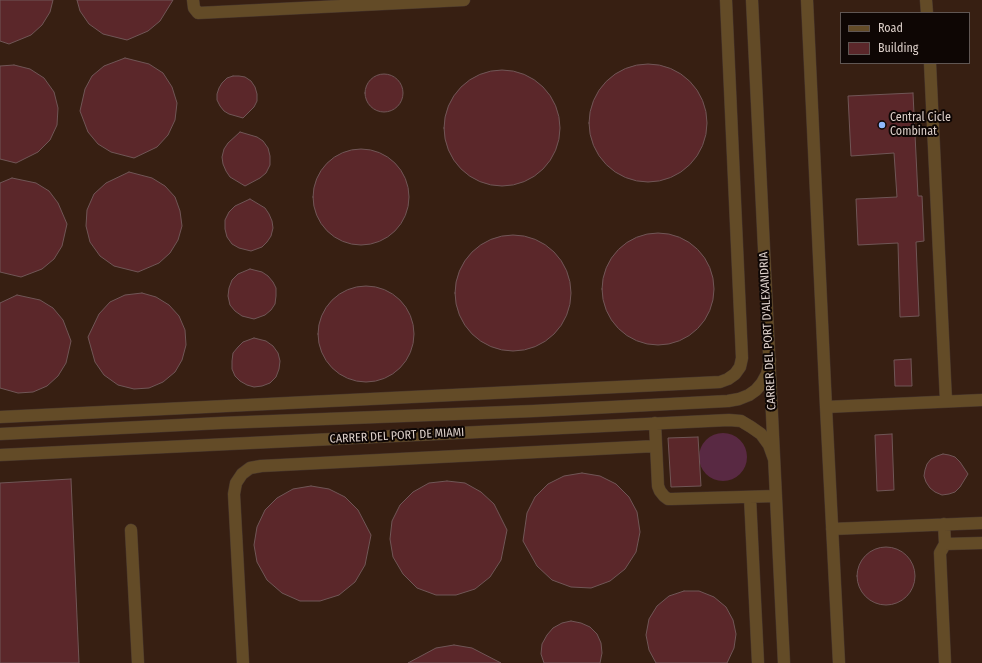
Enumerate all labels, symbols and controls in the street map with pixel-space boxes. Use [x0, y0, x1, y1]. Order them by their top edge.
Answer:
legend [840, 12, 970, 64]
text: Road [878, 21, 903, 35]
text: Building [878, 41, 918, 55]
place label: Central Cicle Combinat [890, 111, 951, 139]
marker: Central Cicle Combinat [877, 120, 887, 130]
street label: CARRER DEL PORT D'ALEXANDRIA [757, 252, 779, 410]
street label: CARRER DEL PORT DE MIAMI [329, 425, 465, 447]

